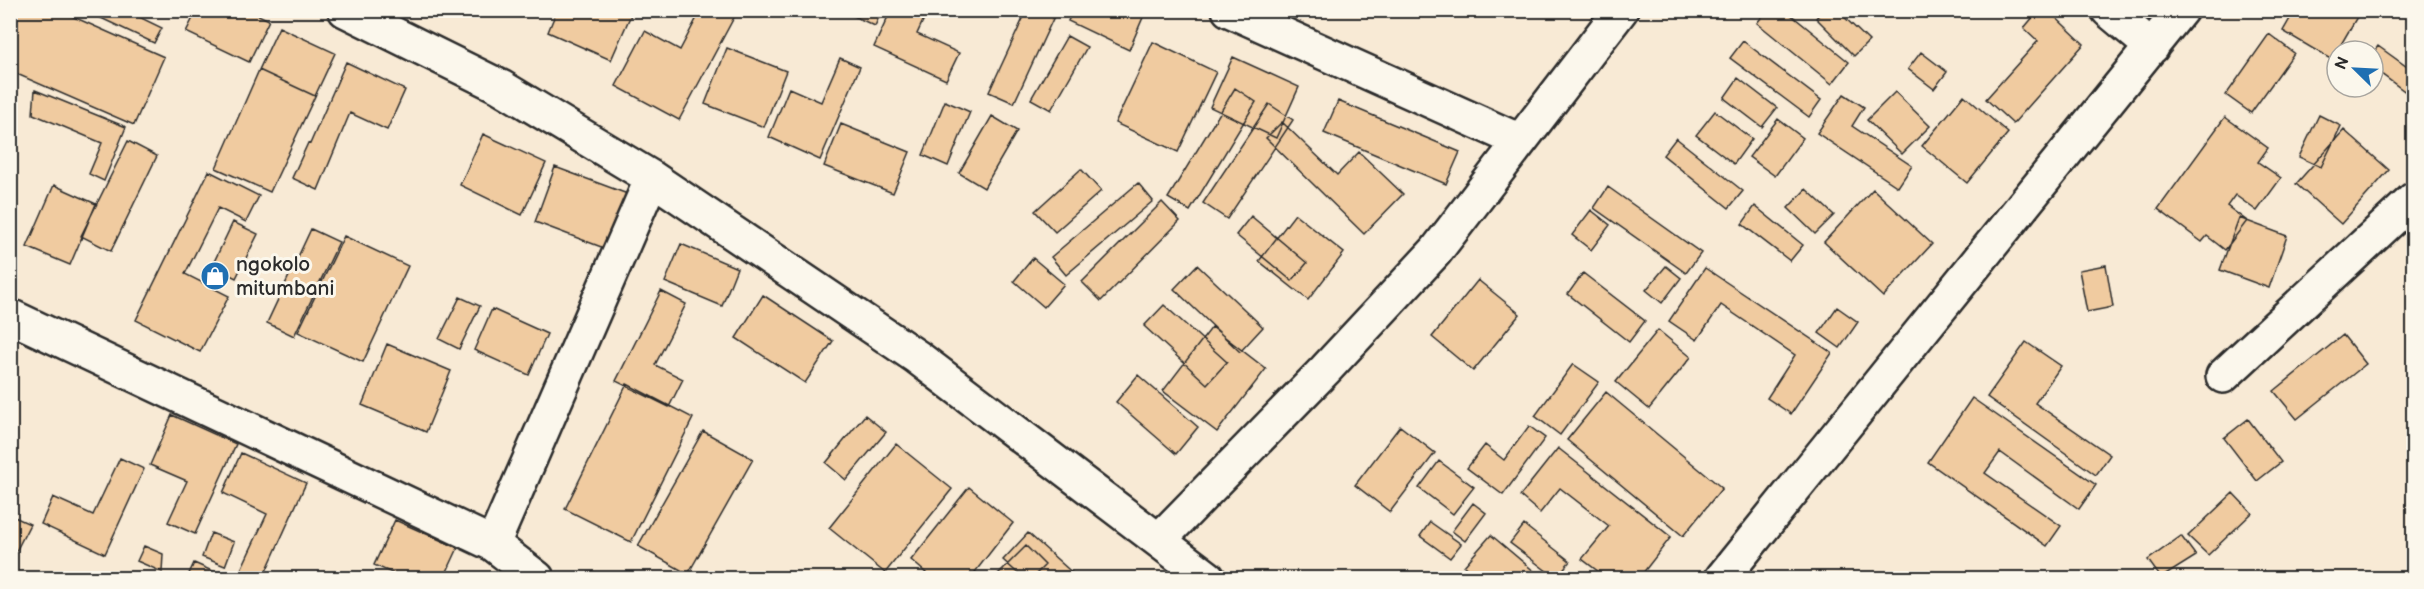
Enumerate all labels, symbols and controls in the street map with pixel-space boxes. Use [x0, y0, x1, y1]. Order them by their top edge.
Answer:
north arrow [2325, 39, 2385, 99]
text: N [2332, 54, 2354, 73]
place label: ngokolo mitumbani [236, 252, 334, 301]
shop icon: ngokolo mitumbani [199, 260, 231, 292]

